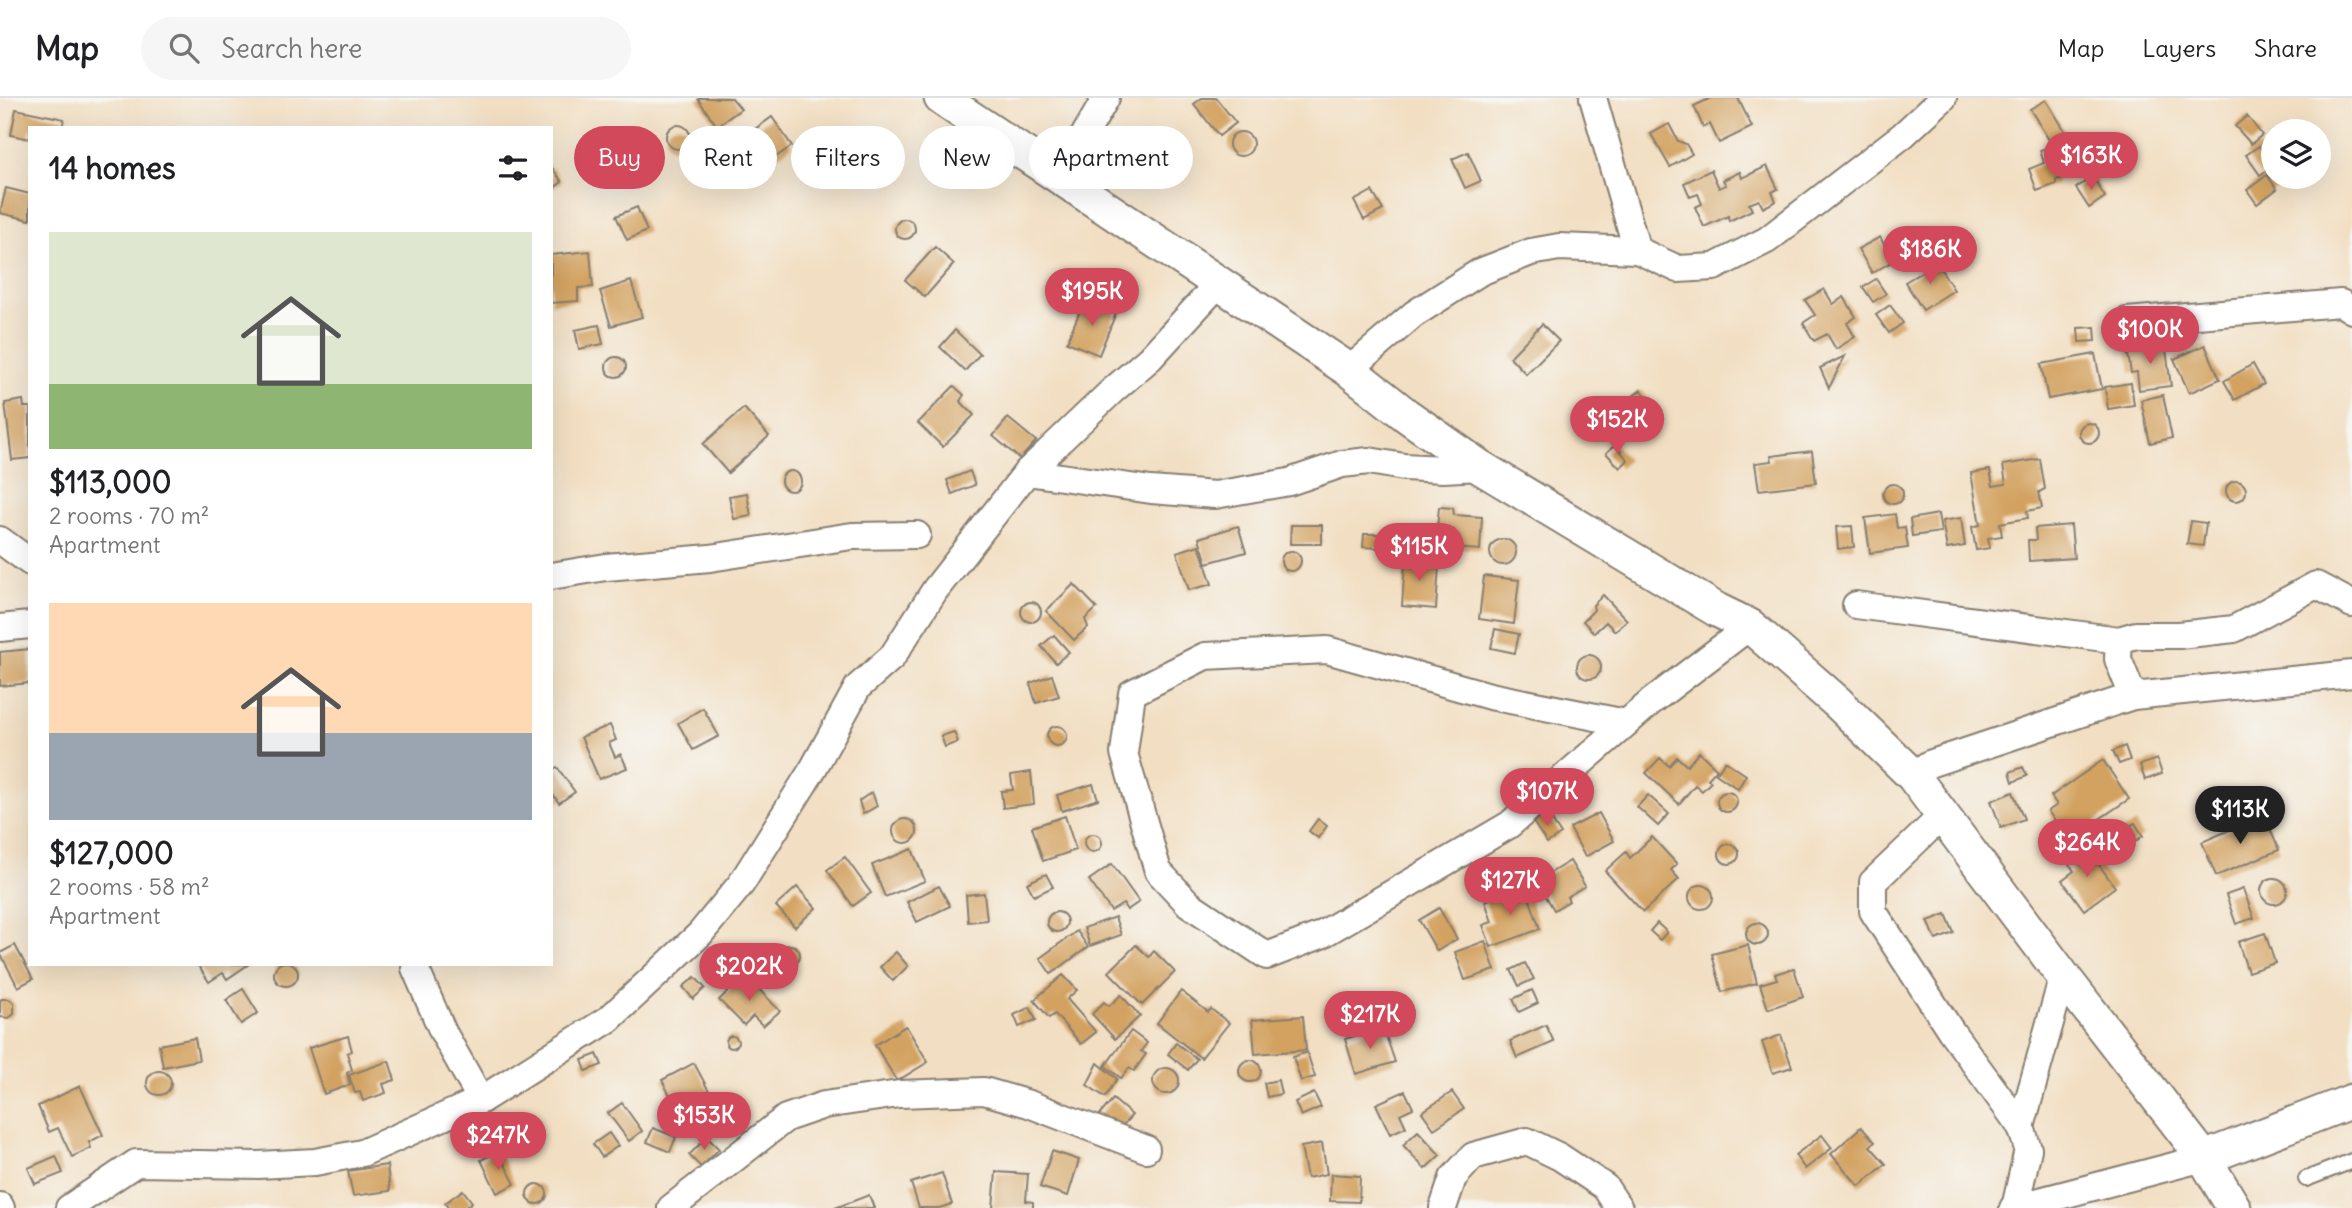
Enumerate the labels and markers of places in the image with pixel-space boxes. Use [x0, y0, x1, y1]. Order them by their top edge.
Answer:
pin: $163K [2042, 132, 2140, 192]
pin: $186K [1881, 226, 1979, 286]
pin: $195K [1043, 268, 1141, 328]
pin: $100K [2101, 306, 2199, 366]
pin: $152K [1568, 396, 1666, 456]
pin: $115K [1370, 524, 1468, 583]
pin: $107K [1498, 768, 1596, 828]
pin: $113K [2191, 786, 2289, 846]
pin: $264K [2038, 820, 2136, 879]
pin: $127K [1461, 858, 1559, 917]
pin: $202K [700, 944, 798, 1003]
pin: $217K [1321, 992, 1419, 1051]
pin: $153K [655, 1093, 753, 1152]
pin: $247K [449, 1112, 547, 1172]

